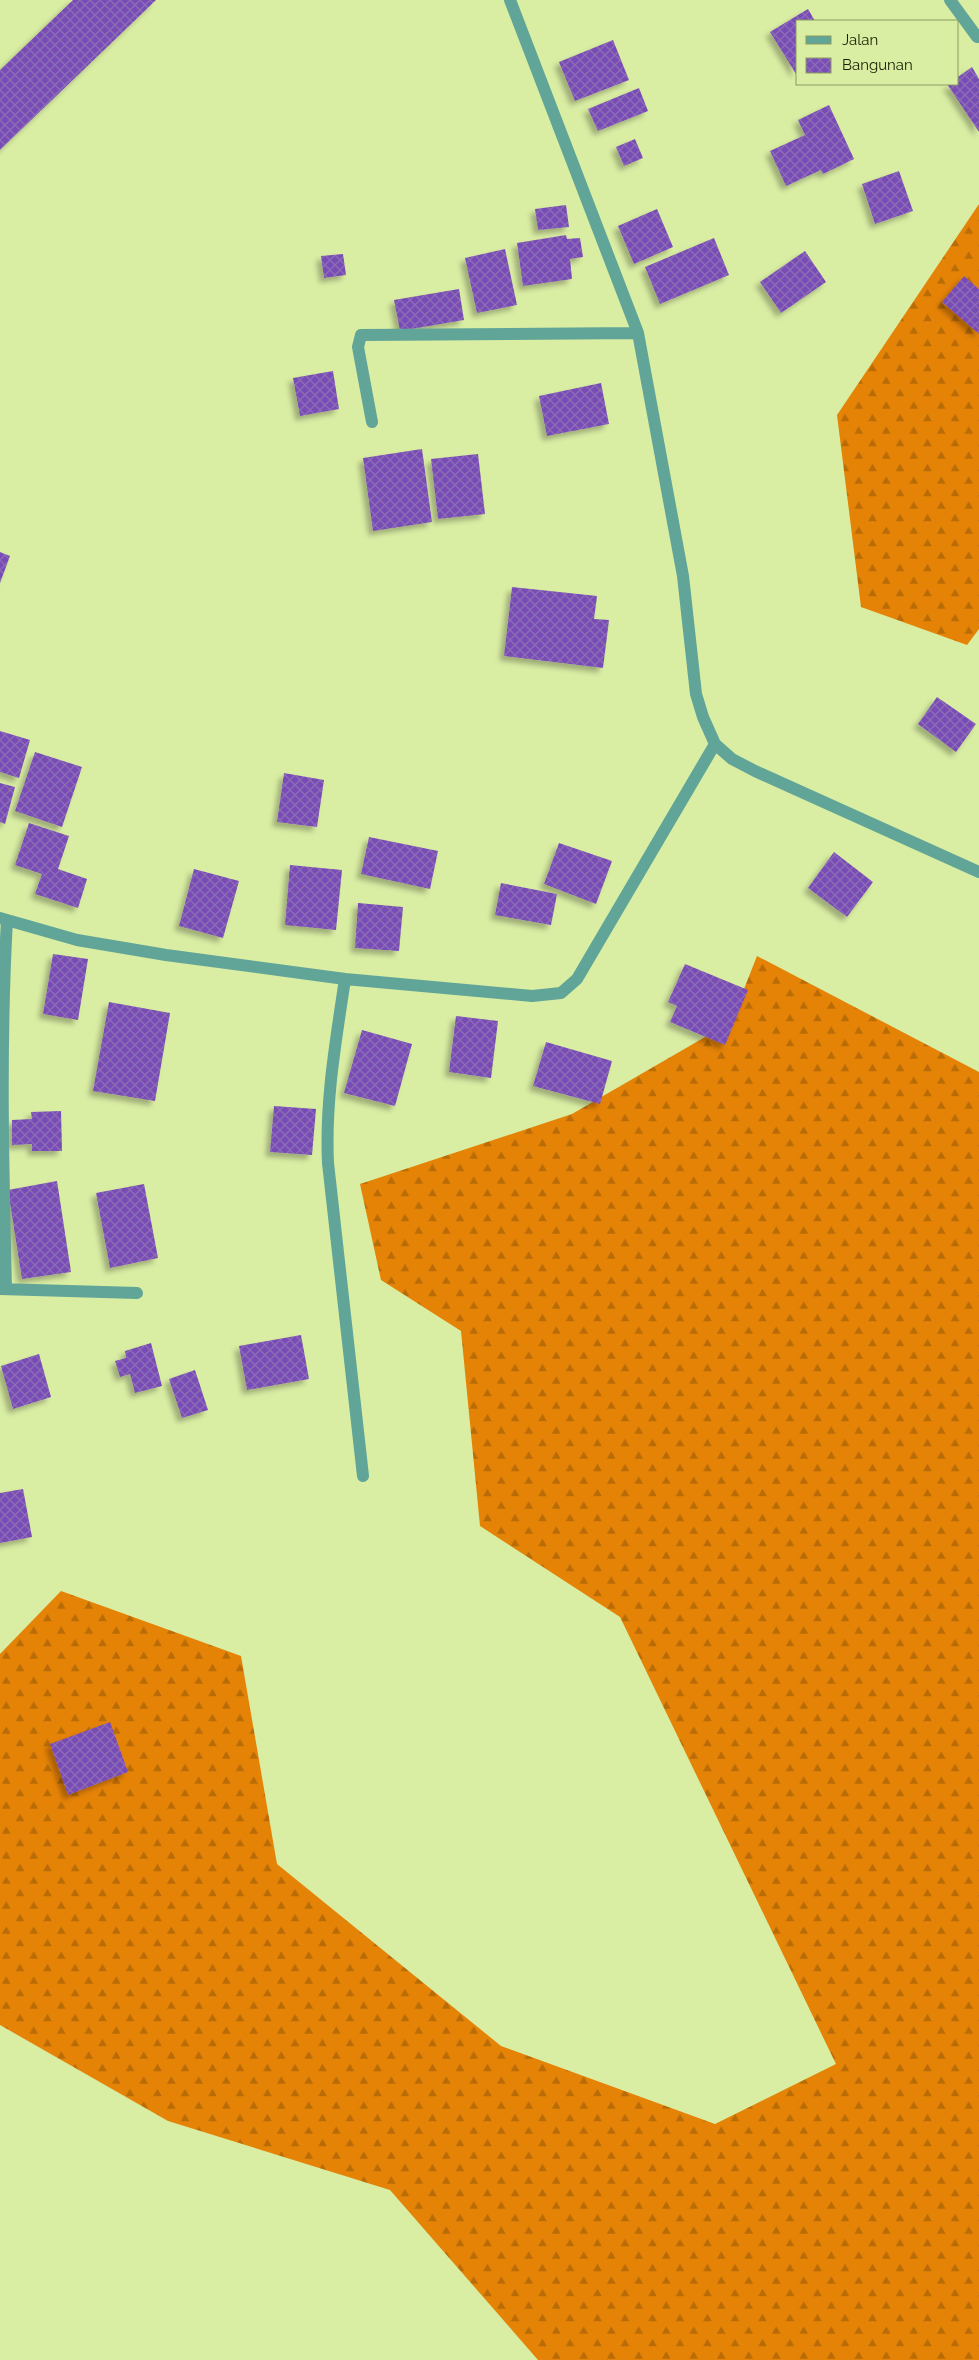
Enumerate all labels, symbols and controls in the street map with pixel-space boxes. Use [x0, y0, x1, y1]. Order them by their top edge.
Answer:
legend [796, 20, 959, 85]
text: Jalan [842, 31, 878, 49]
text: Bangunan [842, 56, 913, 74]

